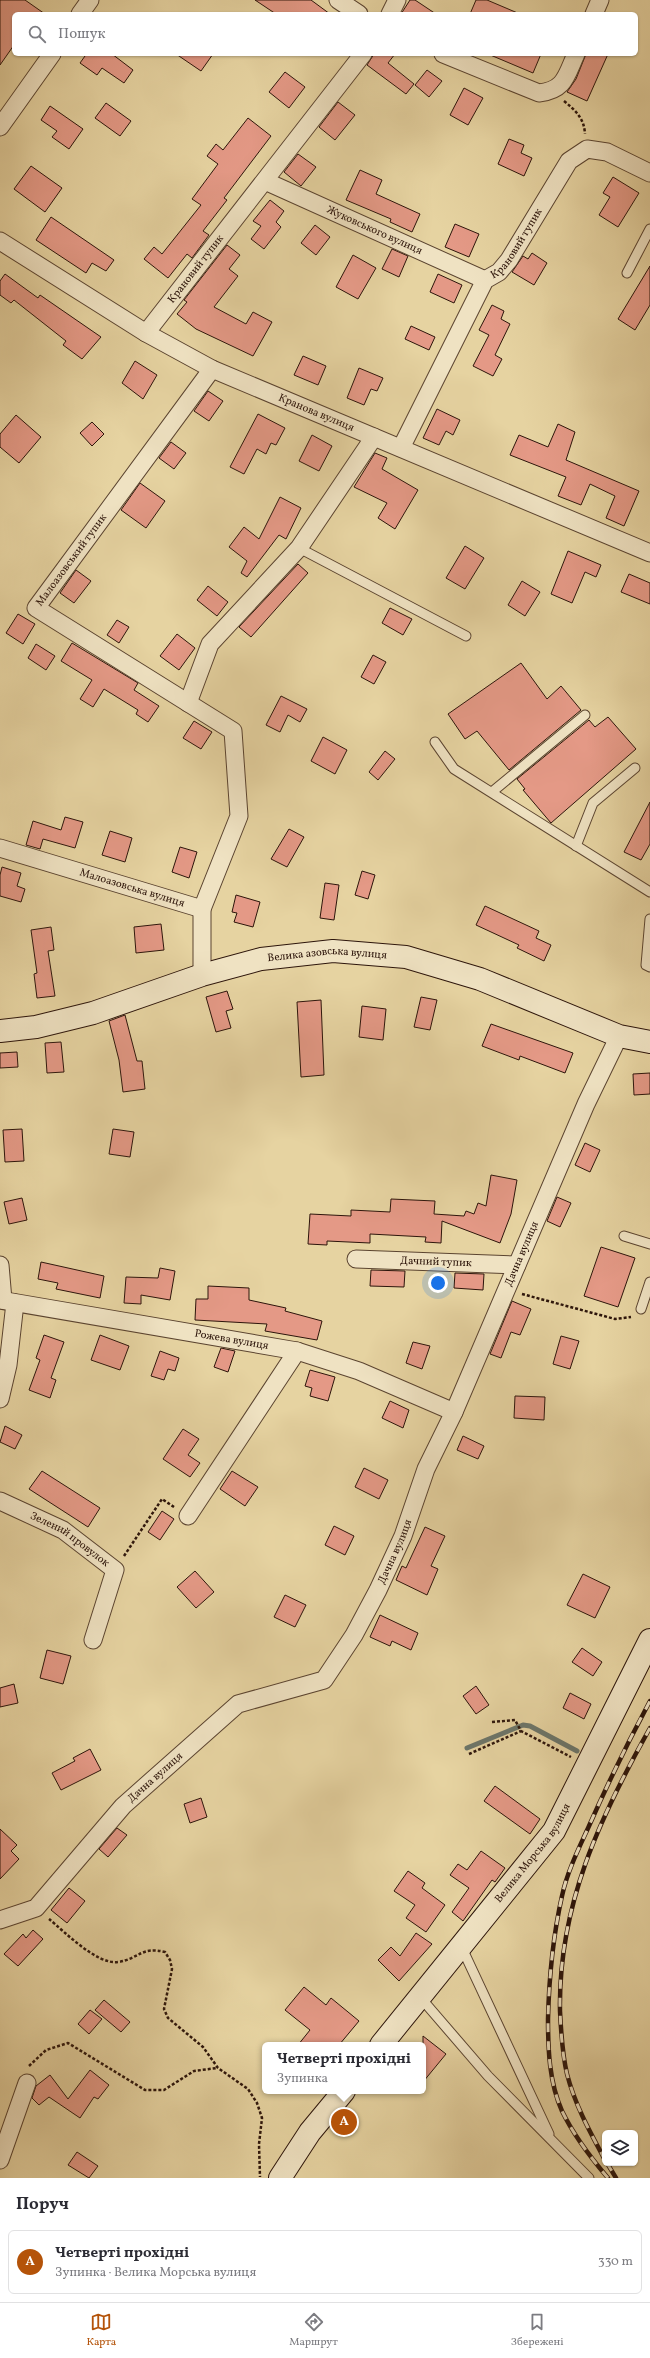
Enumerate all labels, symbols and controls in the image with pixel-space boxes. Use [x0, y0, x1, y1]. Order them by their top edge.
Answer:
search box [12, 12, 638, 56]
icon: search [26, 23, 48, 45]
text: Пошук [58, 24, 106, 45]
street label: Жуковського вулиця [324, 202, 425, 258]
street label: Крановий тупик [488, 206, 546, 283]
street label: Крановий тупик [164, 232, 227, 307]
street label: Кранова вулиця [276, 390, 357, 436]
street label: Малоазовський тупик [32, 511, 110, 609]
street label: Малоазовська вулиця [78, 865, 187, 911]
street label: Велика азовська вулиця [267, 943, 388, 966]
street label: Дачна вулиця [501, 1219, 542, 1289]
street label: Дачний тупик [400, 1253, 472, 1271]
your location [428, 1273, 448, 1293]
street label: Рожева вулиця [193, 1326, 270, 1354]
street label: Зелений провулок [28, 1508, 113, 1571]
street label: Дачна вулиця [374, 1517, 416, 1587]
street label: Дачна вулиця [124, 1749, 186, 1806]
street label: Велика Морська вулиця [491, 1801, 574, 1906]
popup [262, 2042, 426, 2094]
text: Четверті прохідні [277, 2049, 411, 2070]
text: Зупинка [277, 2070, 328, 2088]
pin: A [331, 2107, 357, 2137]
map controls [602, 2130, 638, 2166]
button: layers [602, 2130, 638, 2166]
text: Поруч [16, 2193, 69, 2216]
text: Четверті прохідні [55, 2243, 189, 2264]
text: A [25, 2253, 35, 2271]
text: 330 m [598, 2253, 633, 2271]
text: Зупинка · Велика Морська вулиця [55, 2264, 256, 2282]
tab: Карта [86, 2311, 116, 2350]
tab: Маршрут [289, 2311, 338, 2350]
tab: Збережені [511, 2311, 563, 2350]

